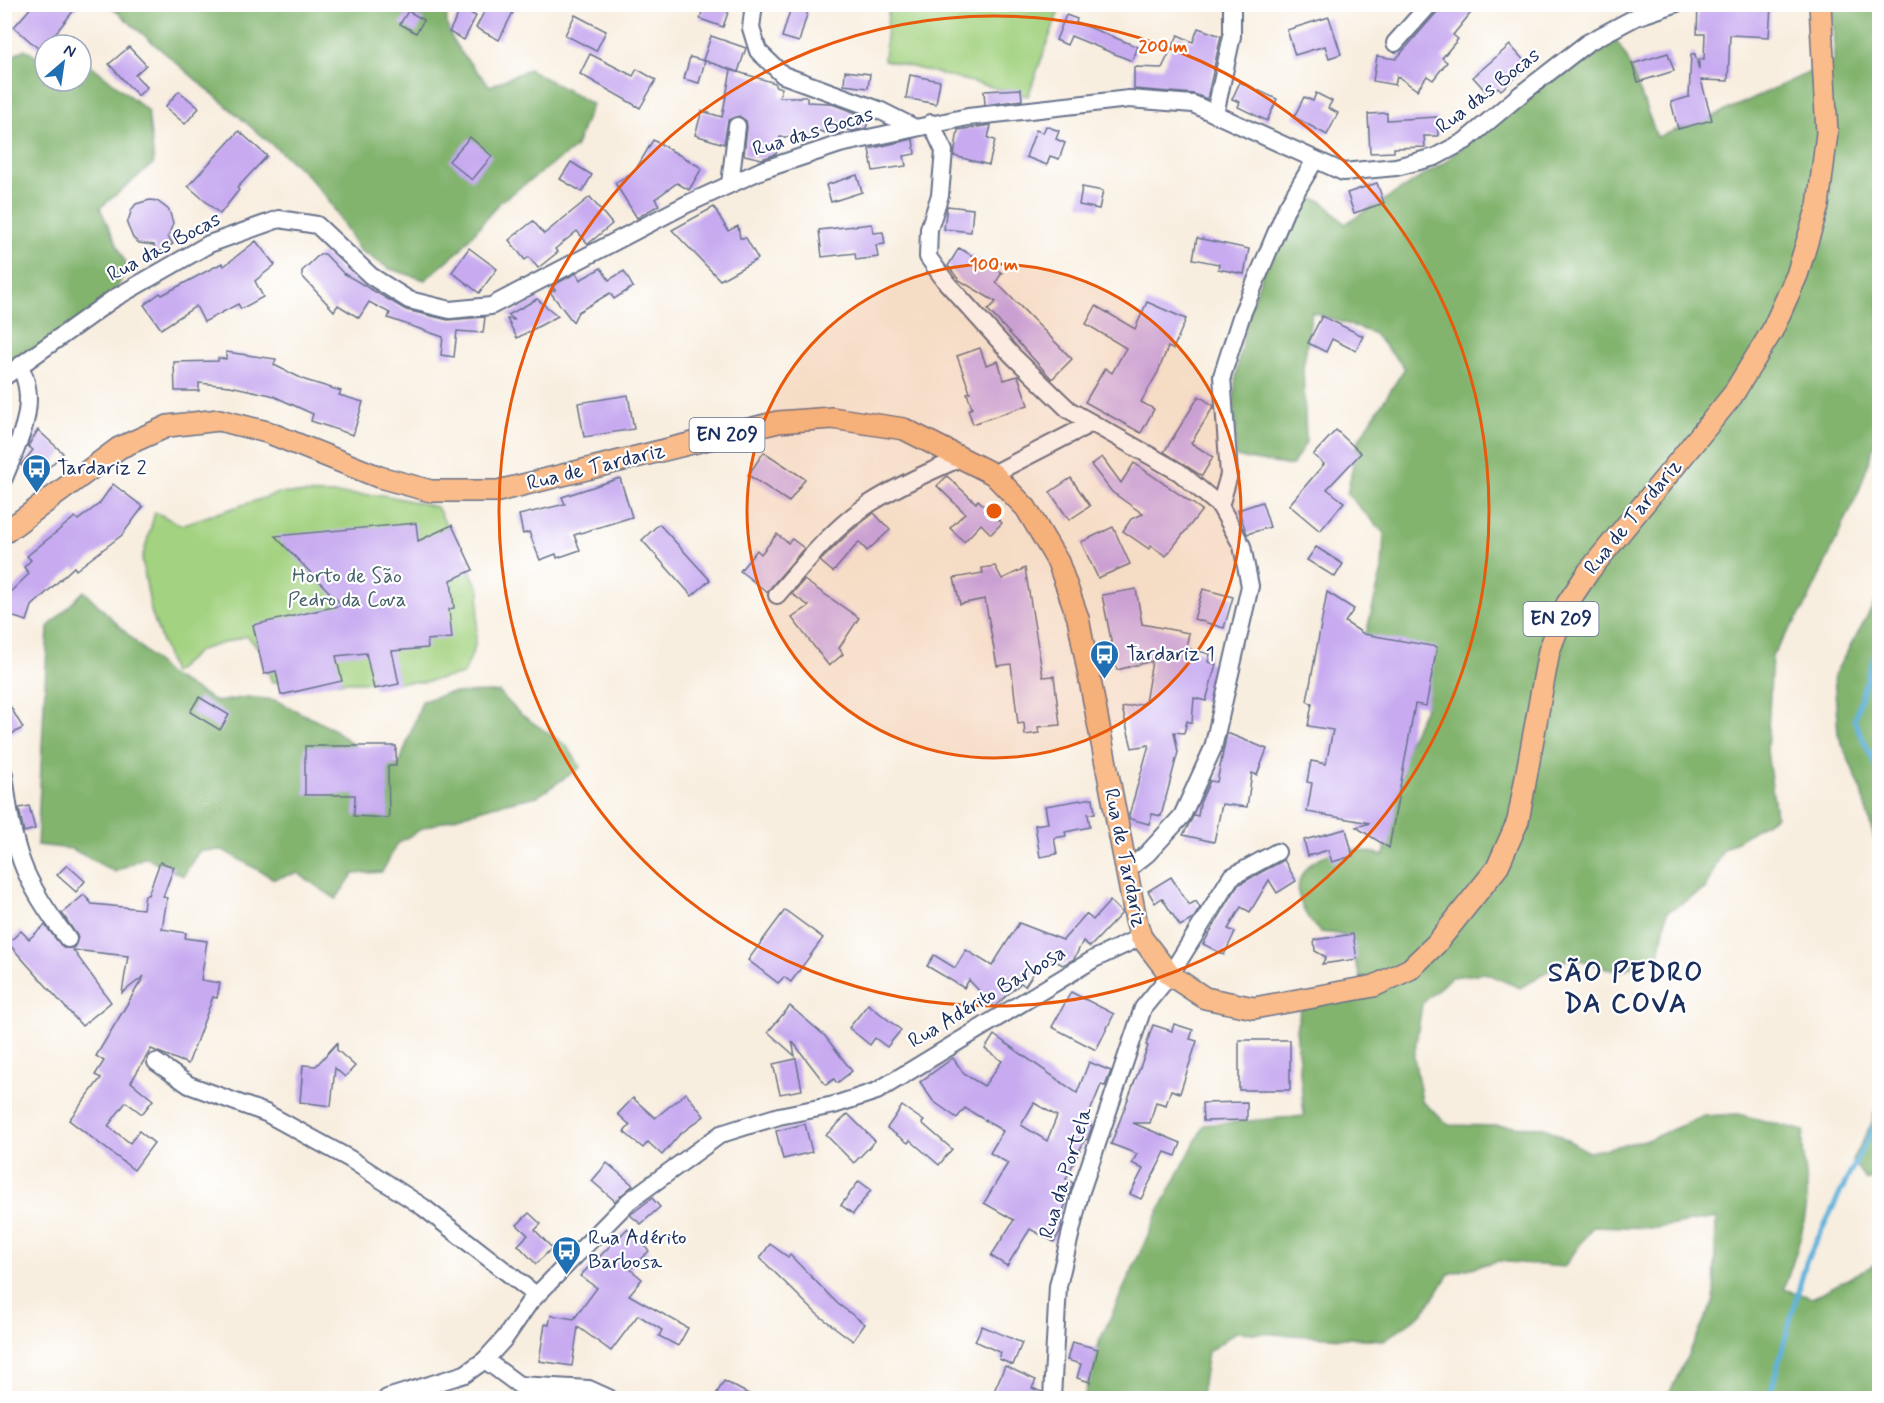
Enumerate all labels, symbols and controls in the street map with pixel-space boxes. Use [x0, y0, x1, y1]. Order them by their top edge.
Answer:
north arrow [33, 33, 93, 93]
text: 200 m [1138, 35, 1188, 59]
text: N [60, 39, 79, 63]
street label: Rua das Bocas [1430, 41, 1546, 141]
street label: Rua das Bocas [749, 100, 877, 164]
street label: Rua das Bocas [102, 205, 226, 289]
text: 100 m [970, 253, 1018, 277]
road number: EN 209 [690, 418, 764, 452]
street label: Rua de Tardariz [524, 436, 668, 498]
bus stop icon: Tardariz 2 [20, 452, 52, 494]
street label: Rua de Tardariz [1578, 453, 1689, 581]
place label: Tardariz 2 [57, 454, 147, 482]
centre of rings [984, 501, 1004, 521]
park label: Horto de São Pedro da Cova [288, 562, 406, 614]
road number: EN 209 [1524, 602, 1598, 636]
bus stop icon: Tardariz 1 [1089, 638, 1121, 680]
place label: Tardariz 1 [1126, 640, 1215, 668]
street label: Rua de Tardariz [1097, 786, 1153, 930]
street label: Rua Adérito Barbosa [903, 939, 1071, 1055]
district label: SÃO PEDRO DA COVA [1548, 956, 1704, 1022]
street label: Rua da Portela [1033, 1104, 1099, 1242]
place label: Rua Adérito Barbosa [588, 1224, 687, 1276]
bus stop icon: Rua Adérito Barbosa [551, 1234, 583, 1276]

